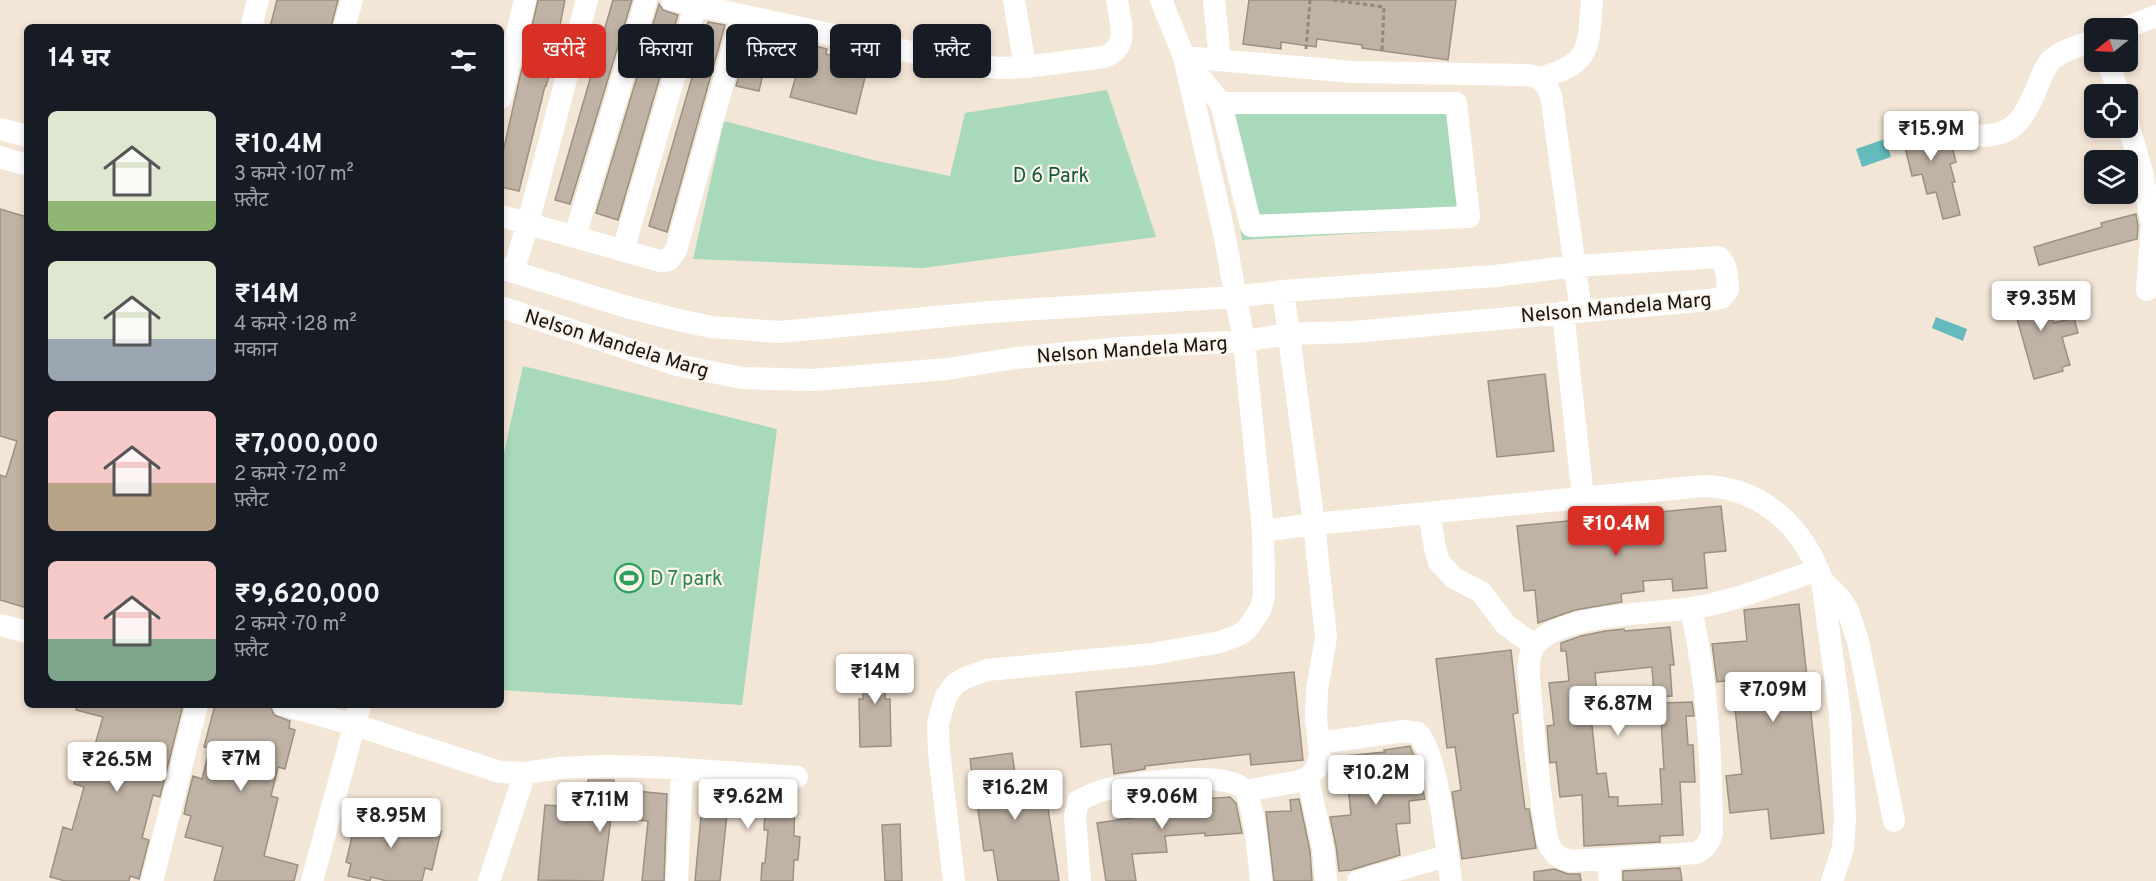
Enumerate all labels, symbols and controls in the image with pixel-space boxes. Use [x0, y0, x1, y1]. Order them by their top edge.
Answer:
north arrow [2084, 18, 2138, 72]
map controls [2084, 18, 2138, 204]
chip: खरीदें [522, 24, 606, 78]
chip: किराया [618, 24, 714, 78]
chip: फ़िल्टर [726, 24, 818, 78]
chip: नया [830, 24, 901, 78]
chip: फ़्लैट [913, 24, 991, 78]
text: 14 घर [48, 43, 110, 76]
icon: filters [447, 44, 480, 77]
button: locate [2084, 84, 2138, 138]
pin: ₹15.9M [1882, 111, 1980, 162]
text: ₹15.9M [1898, 117, 1964, 143]
text: ₹10.4M [234, 129, 323, 162]
icon: home [96, 135, 168, 207]
button: layers [2084, 150, 2138, 204]
text: 3 कमरे · 107 m² [234, 162, 354, 188]
park label: D 6 Park [1013, 164, 1089, 190]
text: फ़्लैट [234, 188, 269, 214]
text: ₹14M [234, 279, 299, 312]
pin: ₹9.35M [1992, 281, 2090, 332]
icon: home [96, 285, 168, 357]
text: ₹9.35M [2006, 287, 2076, 313]
street label: Nelson Mandela Marg [1520, 288, 1713, 330]
street label: Nelson Mandela Marg [521, 304, 712, 385]
text: 4 कमरे · 128 m² [234, 312, 357, 338]
street label: Nelson Mandela Marg [1036, 331, 1229, 371]
text: मकान [234, 338, 278, 364]
text: ₹7,000,000 [234, 429, 379, 462]
icon: home [96, 435, 168, 507]
text: 2 कमरे · 72 m² [234, 462, 346, 488]
text: फ़्लैट [234, 488, 269, 514]
pin: ₹10.4M [1567, 506, 1665, 557]
text: ₹10.4M [1582, 512, 1650, 538]
sports icon: D 7 park [613, 562, 645, 594]
place label: D 7 park [650, 567, 723, 593]
text: ₹9,620,000 [234, 579, 380, 612]
icon: home [96, 585, 168, 657]
text: 2 कमरे · 70 m² [234, 612, 347, 638]
text: फ़्लैट [234, 638, 269, 664]
pin: ₹14M [839, 654, 911, 705]
text: ₹14M [850, 660, 900, 686]
pin: ₹7.09M [1724, 672, 1822, 723]
text: ₹7.09M [1739, 678, 1807, 704]
pin: ₹6.87M [1569, 686, 1667, 737]
text: ₹6.87M [1583, 692, 1653, 718]
pin: ₹7M [212, 741, 270, 792]
pin: ₹26.5M [68, 742, 166, 793]
text: ₹7M [221, 747, 261, 773]
text: ₹26.5M [82, 748, 152, 774]
pin: ₹10.2M [1327, 755, 1425, 806]
text: ₹10.2M [1342, 761, 1410, 787]
pin: ₹16.2M [966, 770, 1064, 821]
text: ₹16.2M [982, 776, 1048, 802]
pin: ₹9.62M [699, 779, 797, 830]
pin: ₹9.06M [1113, 779, 1211, 830]
pin: ₹7.11M [551, 782, 649, 833]
text: ₹9.62M [713, 785, 784, 811]
text: ₹9.06M [1126, 785, 1198, 811]
text: ₹7.11M [571, 788, 629, 814]
pin: ₹8.95M [342, 798, 440, 849]
text: ₹8.95M [356, 804, 426, 830]

